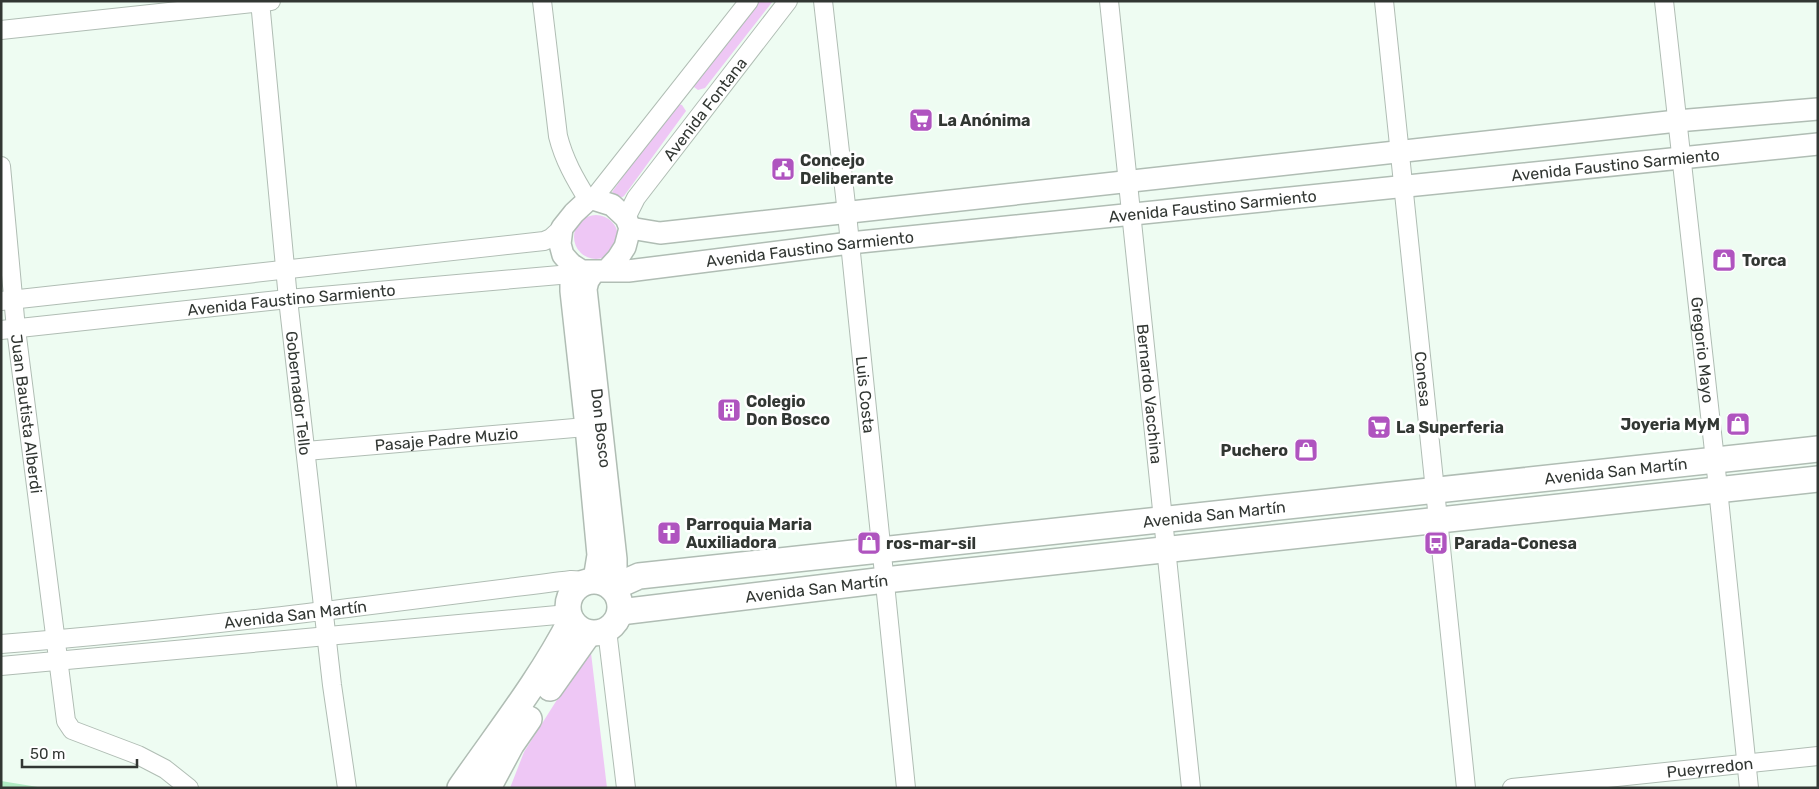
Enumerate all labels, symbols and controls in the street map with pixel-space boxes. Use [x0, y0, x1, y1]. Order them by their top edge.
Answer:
street label: Avenida Fontana [659, 54, 751, 165]
supermarket icon: La Anónima [908, 107, 934, 133]
place label: La Anónima [938, 111, 1030, 130]
street label: Avenida Faustino Sarmiento [1511, 145, 1721, 185]
place label: Concejo Deliberante [800, 151, 893, 188]
public building icon: Concejo Deliberante [770, 156, 796, 182]
street label: Avenida Faustino Sarmiento [1108, 186, 1318, 227]
street label: Avenida Faustino Sarmiento [705, 228, 915, 271]
shop icon: Torca [1711, 247, 1737, 273]
place label: Torca [1742, 251, 1787, 270]
street label: Avenida Faustino Sarmiento [186, 281, 396, 320]
street label: Gregorio Mayo [1687, 296, 1718, 404]
street label: Bernardo Vacchina [1133, 323, 1166, 465]
street label: Gobernador Tello [282, 330, 315, 456]
street label: Juan Bautista Alberdi [7, 333, 46, 495]
street label: Conesa [1411, 350, 1435, 408]
street label: Luis Costa [852, 355, 878, 434]
street label: Don Bosco [587, 387, 615, 469]
place label: Colegio Don Bosco [746, 392, 830, 429]
building icon: Colegio Don Bosco [716, 397, 742, 423]
shop icon: Joyeria MyM [1725, 411, 1751, 437]
supermarket icon: La Superferia [1366, 414, 1392, 440]
place label: Joyeria MyM [1620, 415, 1720, 434]
place label: La Superferia [1396, 418, 1504, 437]
street label: Pasaje Padre Muzio [374, 424, 519, 455]
shop icon: Puchero [1293, 437, 1319, 463]
place label: Puchero [1221, 441, 1288, 460]
street label: Avenida San Martín [1543, 454, 1688, 488]
street label: Avenida San Martín [1142, 497, 1287, 532]
place label: Parroquia Maria Auxiliadora [686, 515, 812, 552]
church icon: Parroquia Maria Auxiliadora [656, 520, 682, 546]
shop icon: ros-mar-sil [856, 530, 882, 556]
bus stop icon: Parada-Conesa [1423, 530, 1449, 556]
place label: ros-mar-sil [886, 534, 976, 553]
place label: Parada-Conesa [1454, 534, 1577, 553]
street label: Avenida San Martín [744, 571, 889, 607]
street label: Avenida San Martín [223, 597, 368, 632]
scale bar [22, 736, 138, 768]
text: 50 m [30, 745, 65, 763]
street label: Pueyrredon [1666, 754, 1754, 782]

